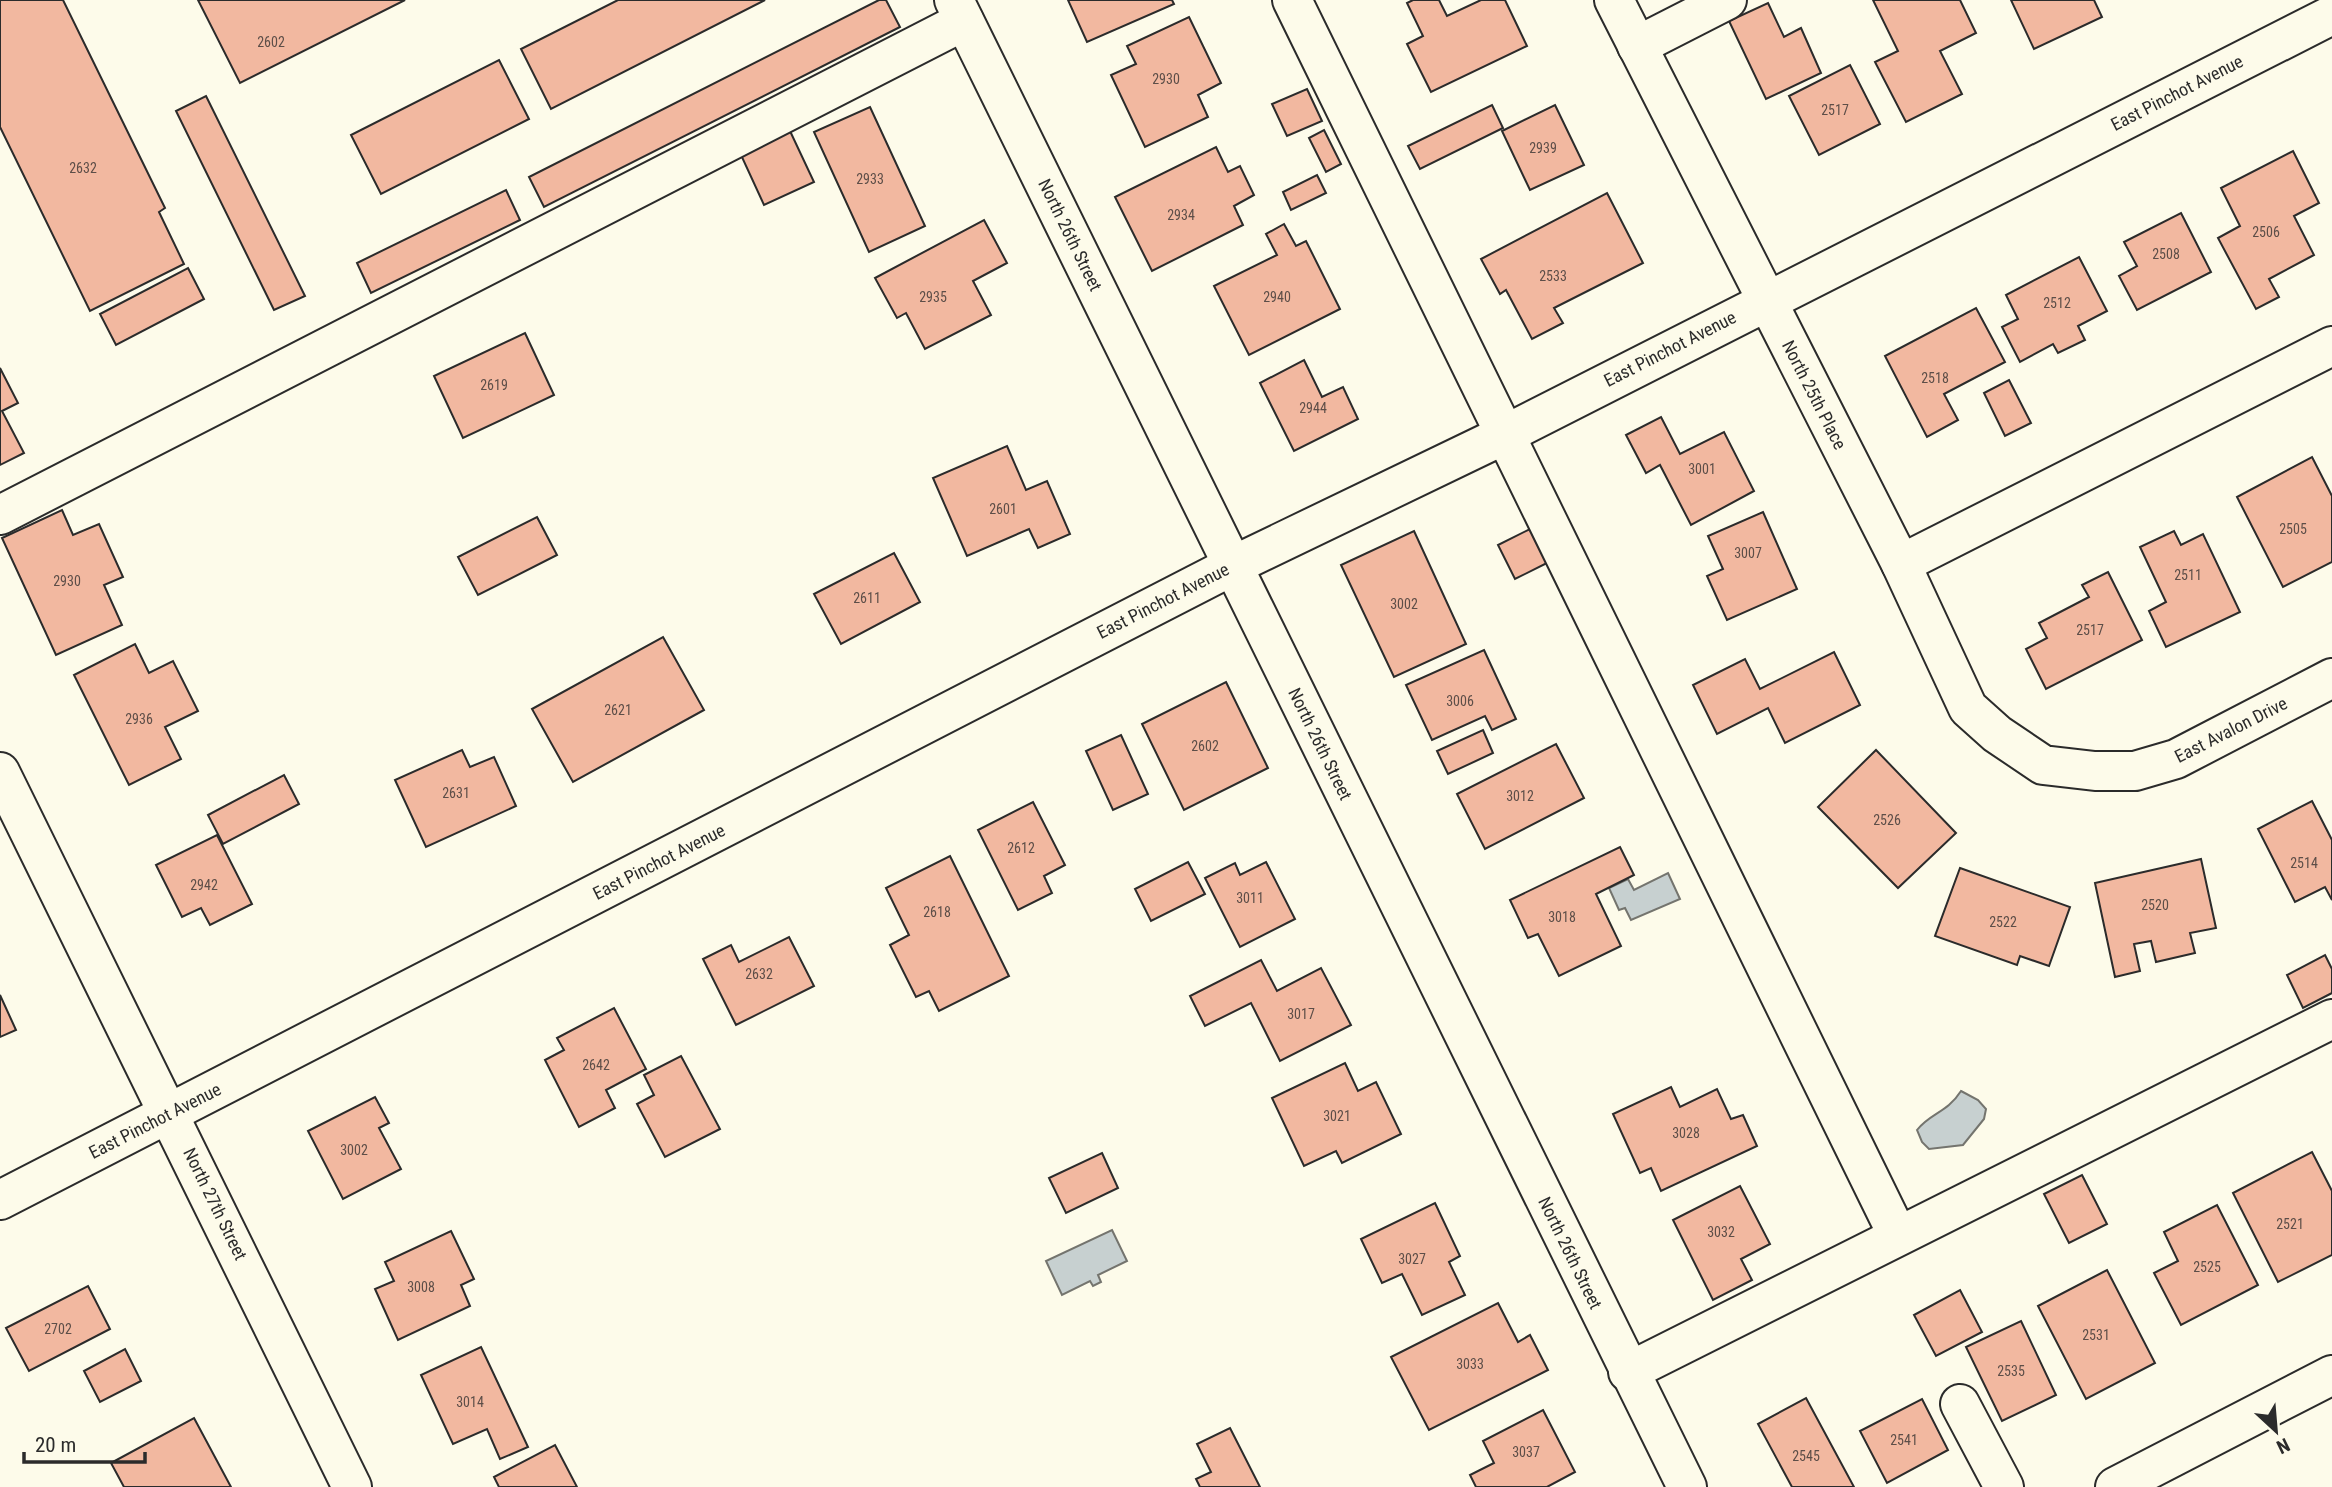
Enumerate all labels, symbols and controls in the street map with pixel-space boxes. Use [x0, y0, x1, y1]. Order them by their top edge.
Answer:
house number: 2602 [257, 34, 285, 50]
street label: East Pinchot Avenue [2107, 50, 2246, 135]
house number: 2930 [1152, 71, 1180, 87]
house number: 2517 [1821, 102, 1849, 118]
house number: 2939 [1529, 140, 1557, 156]
house number: 2632 [69, 160, 97, 176]
house number: 2933 [856, 171, 884, 187]
street label: North 26th Street [1034, 175, 1107, 294]
house number: 2934 [1167, 207, 1195, 223]
house number: 2506 [2252, 224, 2280, 240]
house number: 2508 [2152, 246, 2180, 262]
house number: 2533 [1539, 268, 1567, 284]
house number: 2935 [919, 289, 947, 305]
house number: 2940 [1263, 289, 1291, 305]
house number: 2512 [2043, 295, 2071, 311]
street label: East Pinchot Avenue [1600, 306, 1739, 391]
street label: North 25th Place [1778, 337, 1851, 453]
house number: 2518 [1921, 370, 1949, 386]
house number: 2619 [480, 377, 508, 393]
house number: 2944 [1299, 400, 1327, 416]
house number: 3001 [1688, 461, 1716, 477]
house number: 2601 [989, 501, 1017, 517]
house number: 2505 [2279, 521, 2307, 537]
house number: 3007 [1734, 545, 1762, 561]
street label: East Pinchot Avenue [1093, 558, 1232, 643]
house number: 2511 [2174, 567, 2202, 583]
house number: 2930 [53, 573, 81, 589]
house number: 2611 [853, 590, 881, 606]
house number: 3002 [1390, 596, 1418, 612]
house number: 2517 [2076, 622, 2104, 638]
street label: North 26th Street [1284, 684, 1357, 803]
street label: East Avalon Drive [2171, 692, 2290, 767]
house number: 3006 [1446, 693, 1474, 709]
house number: 2621 [604, 702, 632, 718]
house number: 2936 [125, 711, 153, 727]
house number: 2602 [1191, 738, 1219, 754]
house number: 2631 [442, 785, 470, 801]
house number: 3012 [1506, 788, 1534, 804]
house number: 2526 [1873, 812, 1901, 828]
street label: East Pinchot Avenue [589, 819, 728, 904]
house number: 2612 [1007, 840, 1035, 856]
house number: 2514 [2290, 855, 2318, 871]
house number: 2942 [190, 877, 218, 893]
house number: 3011 [1236, 890, 1264, 906]
house number: 2520 [2141, 897, 2169, 913]
house number: 2618 [923, 904, 951, 920]
house number: 3018 [1548, 909, 1576, 925]
house number: 2522 [1989, 914, 2017, 930]
house number: 2632 [745, 966, 773, 982]
house number: 3017 [1287, 1006, 1315, 1022]
house number: 2642 [582, 1057, 610, 1073]
street label: East Pinchot Avenue [85, 1078, 224, 1163]
house number: 3021 [1323, 1108, 1351, 1124]
house number: 3028 [1672, 1125, 1700, 1141]
house number: 3002 [340, 1142, 368, 1158]
street label: North 27th Street [179, 1144, 252, 1263]
street label: North 26th Street [1534, 1193, 1607, 1312]
house number: 2521 [2276, 1216, 2304, 1232]
house number: 3032 [1707, 1224, 1735, 1240]
house number: 3027 [1398, 1251, 1426, 1267]
house number: 2525 [2193, 1259, 2221, 1275]
house number: 3008 [407, 1279, 435, 1295]
house number: 2702 [44, 1321, 72, 1337]
house number: 2531 [2082, 1327, 2110, 1343]
house number: 3033 [1456, 1356, 1484, 1372]
house number: 2535 [1997, 1363, 2025, 1379]
house number: 3014 [456, 1394, 484, 1410]
north arrow [2241, 1396, 2311, 1466]
scale bar [24, 1420, 145, 1464]
house number: 2541 [1890, 1432, 1918, 1448]
text: 20 m [35, 1433, 76, 1457]
text: N [2273, 1433, 2294, 1459]
house number: 3037 [1512, 1444, 1540, 1460]
house number: 2545 [1792, 1448, 1820, 1464]

